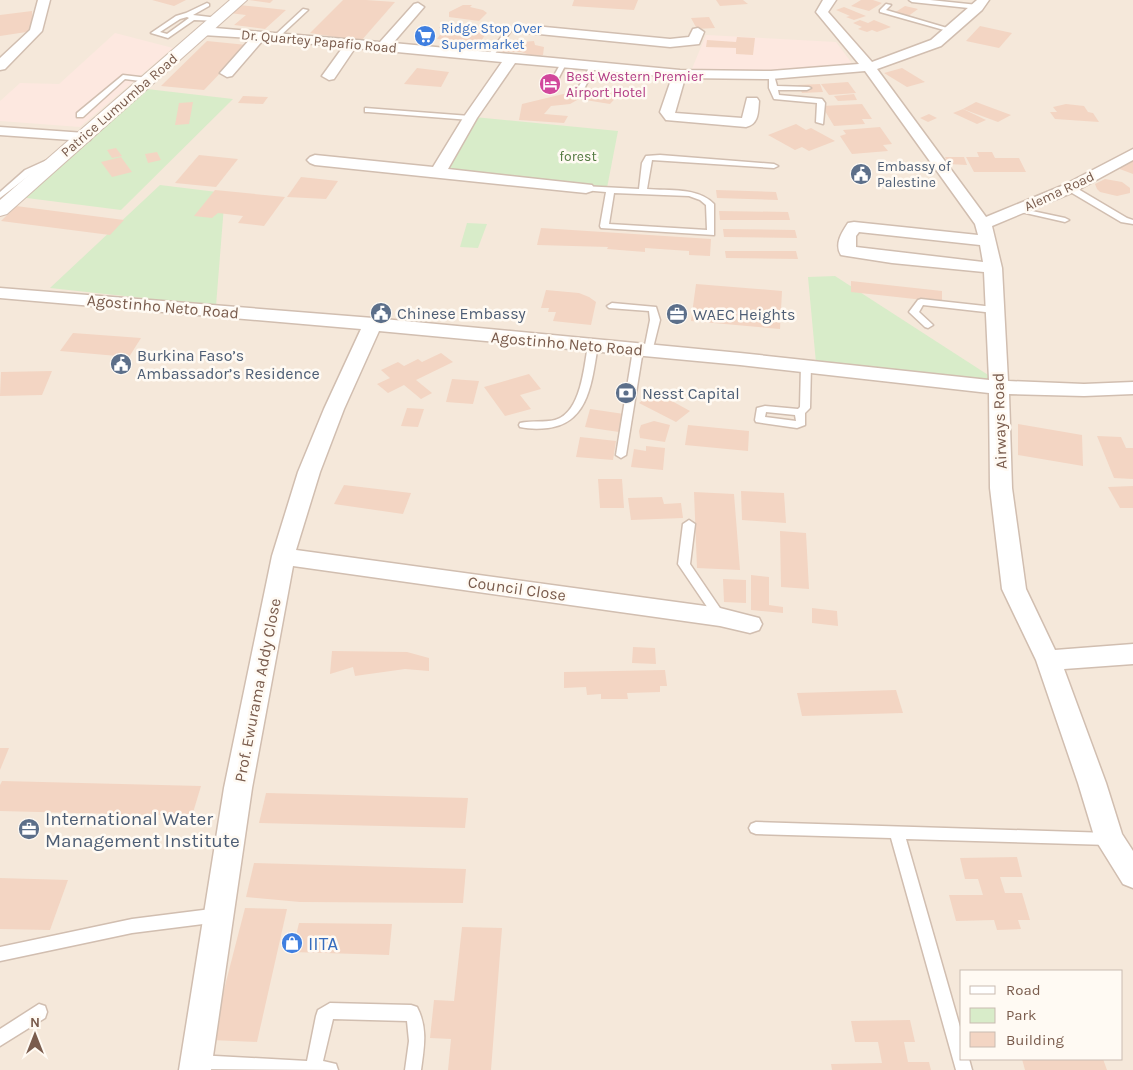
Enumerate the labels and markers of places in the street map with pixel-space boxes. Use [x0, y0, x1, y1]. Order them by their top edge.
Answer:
place label: Ridge Stop Over Supermarket [441, 20, 543, 53]
supermarket icon: Ridge Stop Over Supermarket [413, 24, 437, 48]
place label: Best Western Premier Airport Hotel [566, 68, 704, 101]
hotel icon: Best Western Premier Airport Hotel [538, 72, 562, 96]
place label: Embassy of Palestine [877, 158, 951, 191]
public building icon: Embassy of Palestine [849, 162, 873, 186]
public building icon: Chinese Embassy [369, 301, 393, 325]
office icon: WAEC Heights [665, 302, 689, 326]
place label: Chinese Embassy [397, 304, 526, 323]
place label: WAEC Heights [693, 305, 795, 324]
place label: Burkina Faso’s Ambassador’s Residence [137, 346, 320, 383]
public building icon: Burkina Faso’s Ambassador’s Residence [109, 352, 133, 376]
bank icon: Nesst Capital [614, 381, 638, 405]
place label: Nesst Capital [642, 384, 740, 403]
place label: International Water Management Institute [45, 808, 240, 852]
office icon: International Water Management Institute [17, 817, 41, 841]
shop icon: IITA [280, 931, 304, 955]
place label: IITA [308, 933, 338, 955]

